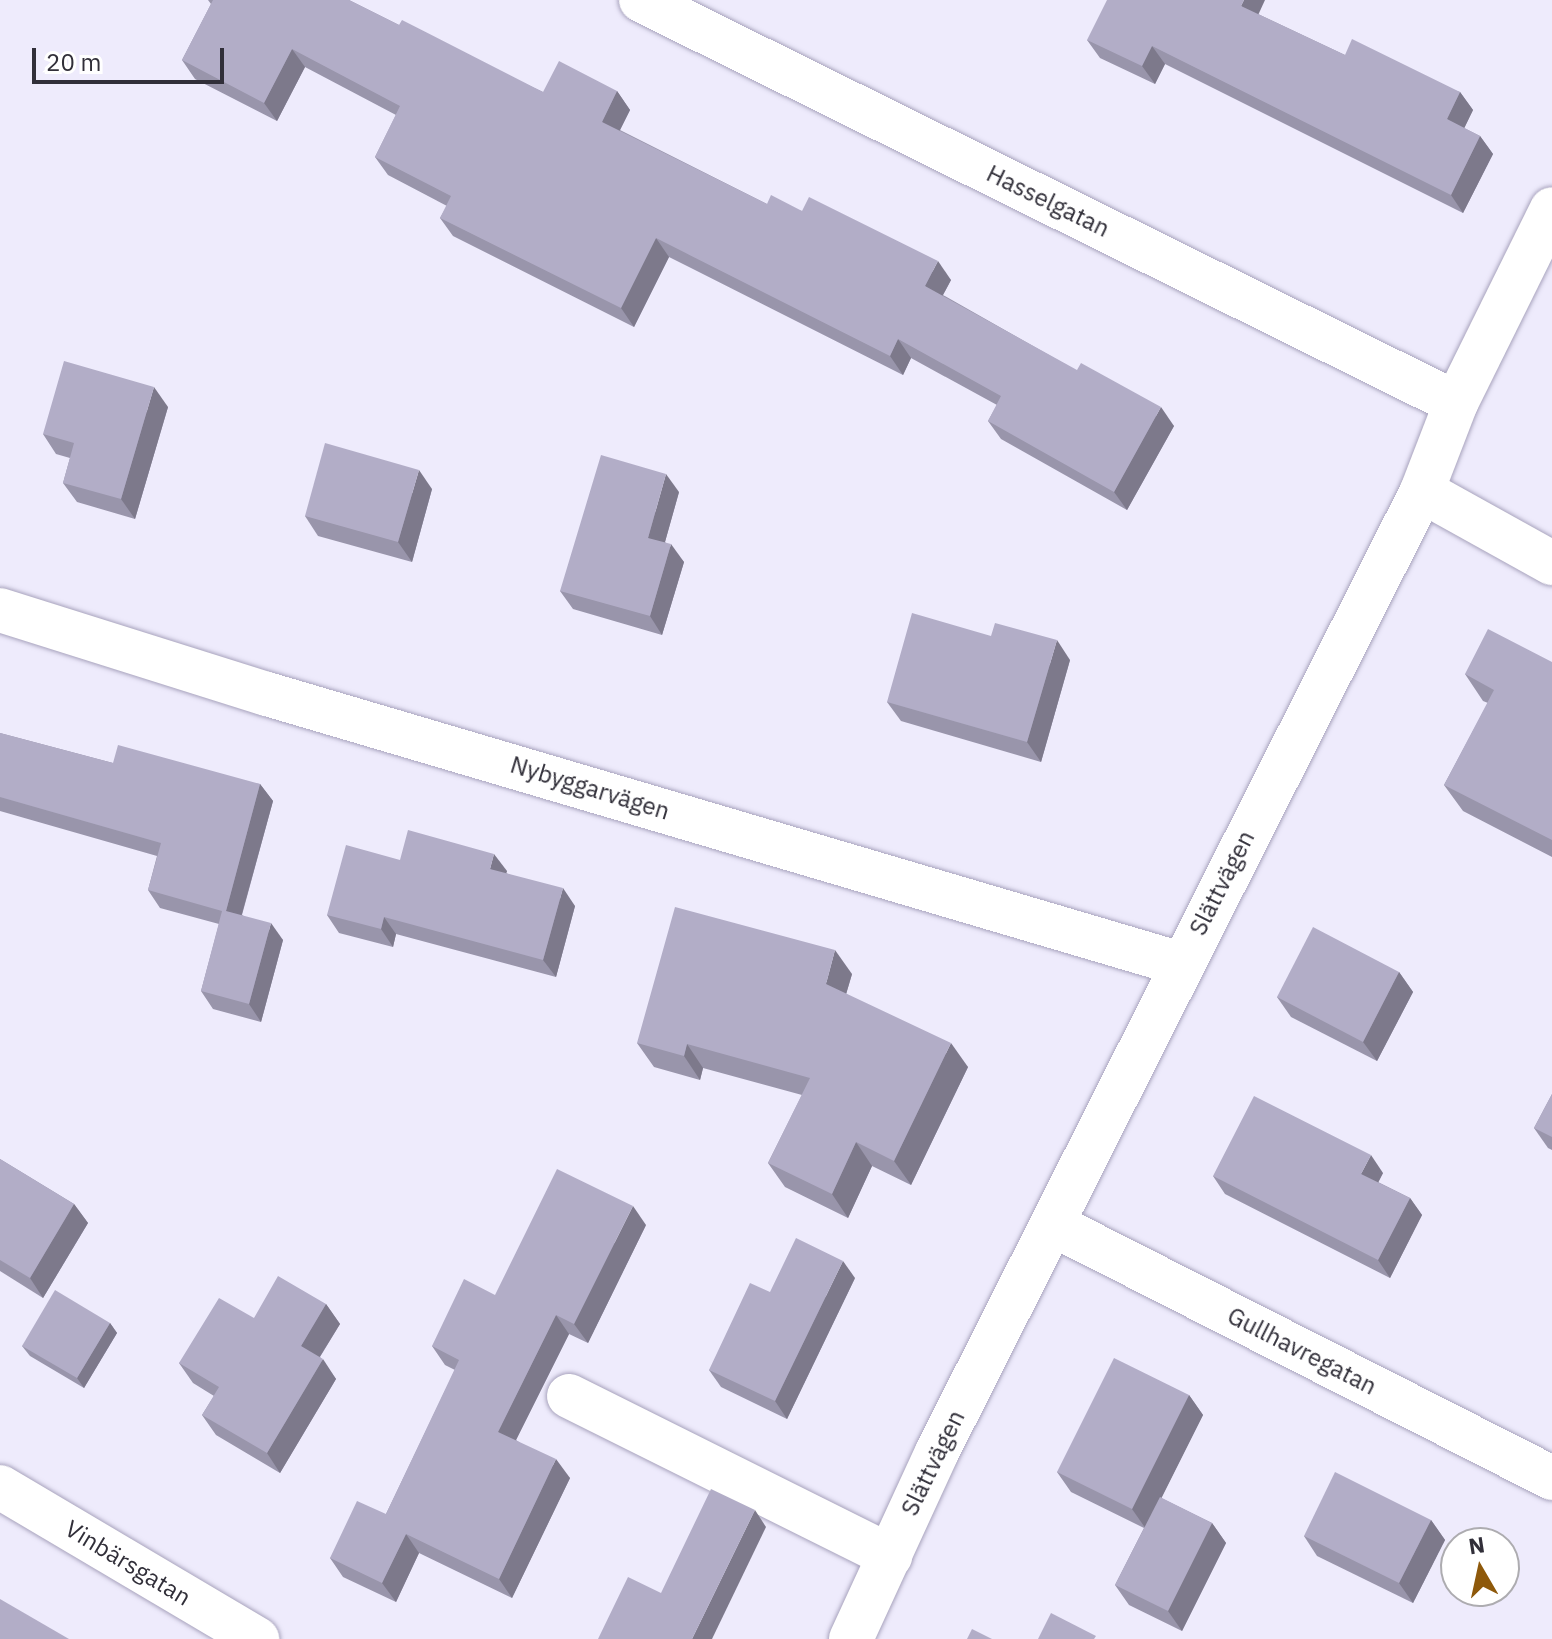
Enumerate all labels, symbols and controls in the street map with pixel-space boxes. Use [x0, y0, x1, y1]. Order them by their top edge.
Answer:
scale bar [36, 32, 228, 82]
text: 20 m [46, 46, 101, 78]
street label: Hasselgatan [982, 159, 1114, 243]
street label: Nybyggarvägen [507, 750, 673, 826]
street label: Slättvägen [1183, 826, 1261, 940]
street label: Gullhavregatan [1223, 1301, 1381, 1401]
street label: Slättvägen [895, 1406, 971, 1520]
street label: Vinbärsgatan [60, 1514, 196, 1612]
north arrow [1440, 1527, 1520, 1607]
text: N [1466, 1529, 1487, 1560]

